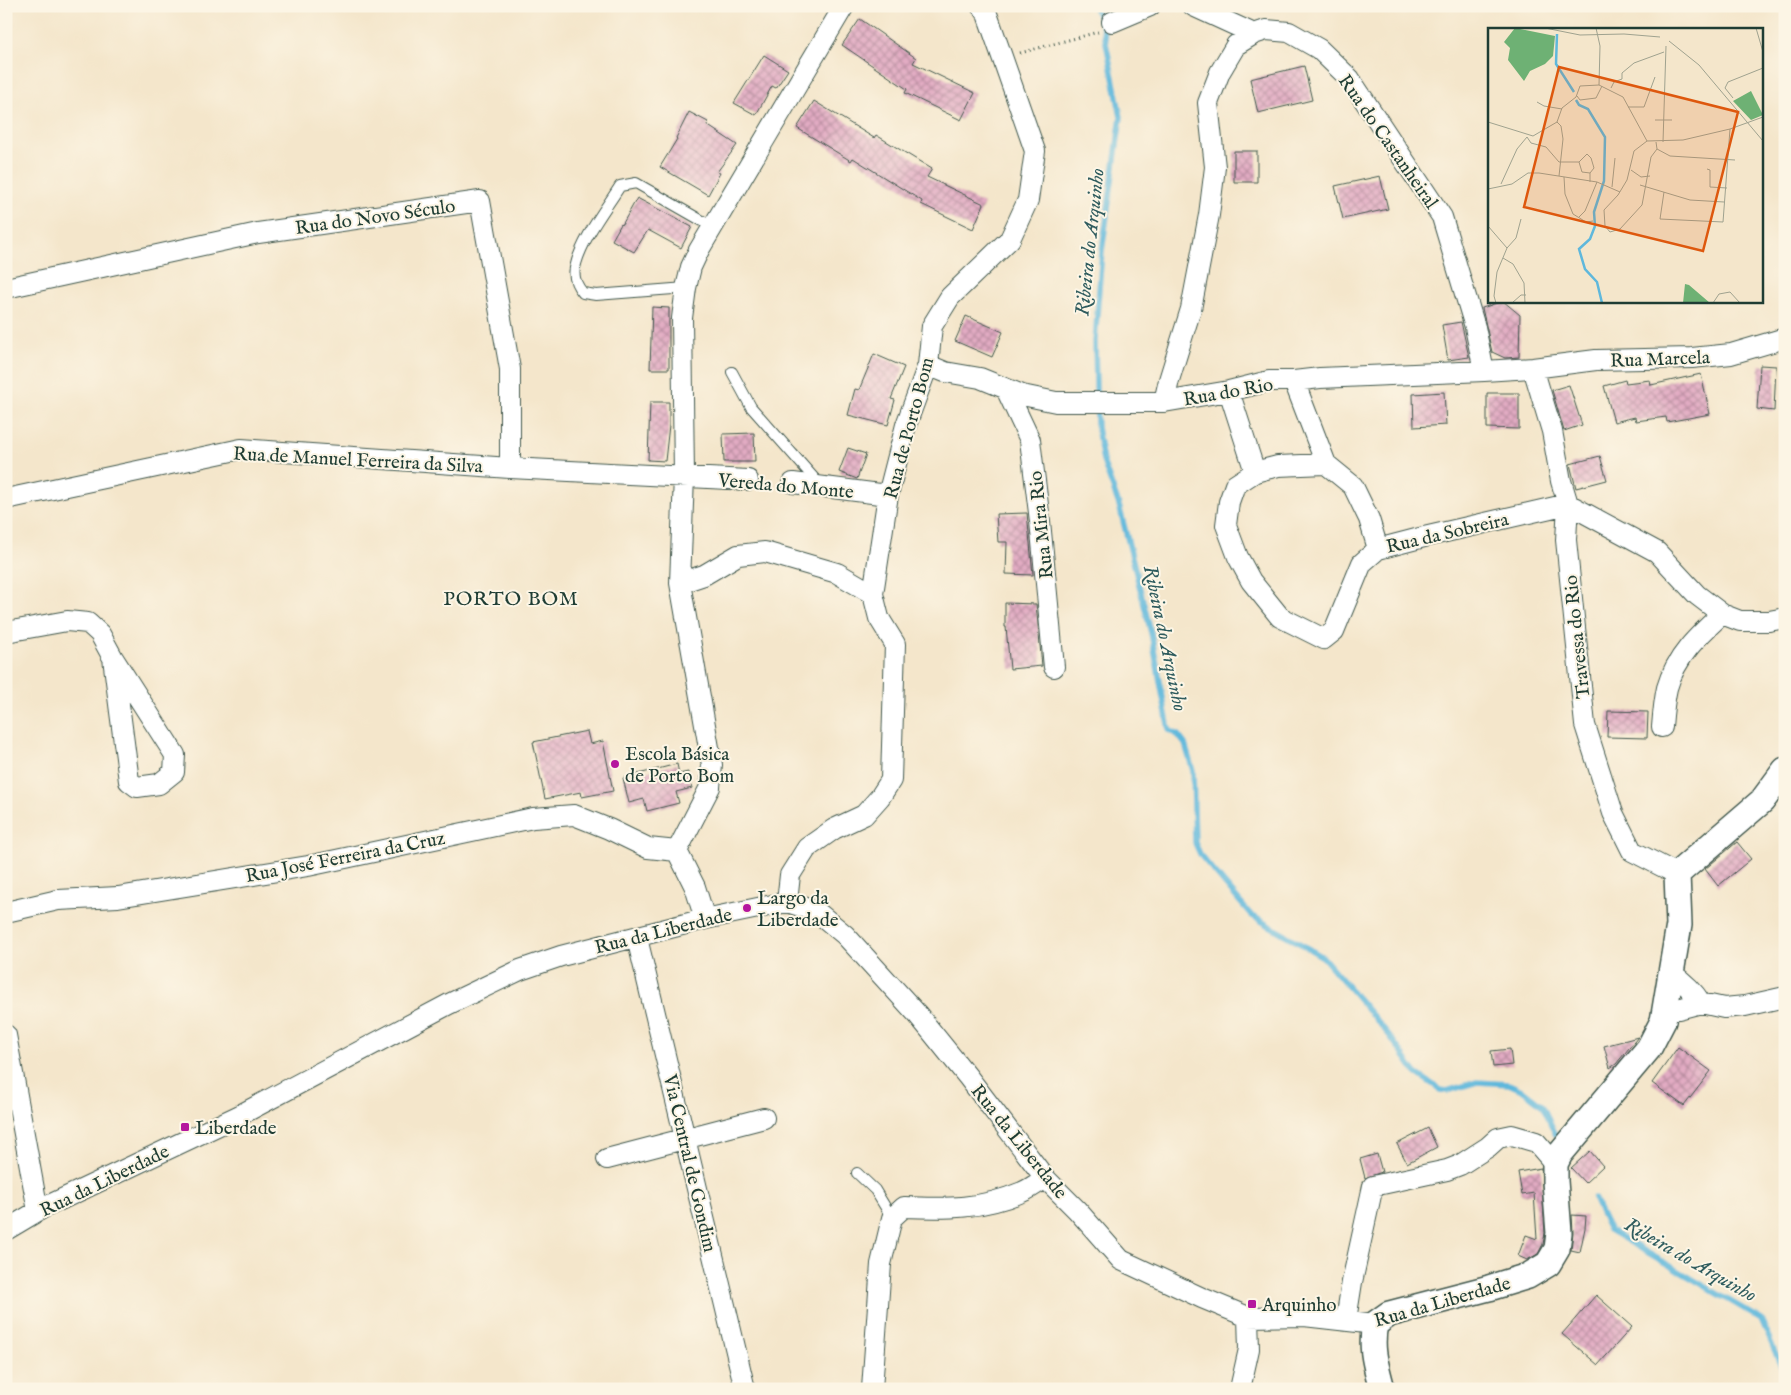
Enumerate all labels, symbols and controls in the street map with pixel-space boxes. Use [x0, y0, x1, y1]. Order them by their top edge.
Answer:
inset map [1488, 28, 1764, 302]
street label: Rua do Castanheiral [1332, 70, 1443, 215]
water label: Ribeira do Arquinho [1070, 167, 1111, 317]
street label: Rua do Novo Século [294, 195, 457, 241]
street label: Rua Marcela [1610, 346, 1711, 374]
street label: Rua de Porto Bom [879, 355, 940, 502]
street label: Rua do Rio [1182, 373, 1275, 413]
street label: Rua de Manuel Ferreira da Silva [232, 442, 484, 480]
street label: Vereda do Monte [716, 469, 855, 505]
street label: Rua Mira Rio [1024, 470, 1060, 580]
street label: Rua da Sobreira [1384, 508, 1512, 560]
water label: Ribeira do Arquinho [1137, 563, 1192, 714]
street label: Travessa do Rio [1560, 574, 1596, 700]
district label: PORTO BOM [443, 587, 579, 612]
place label: Escola Básica de Porto Bom [625, 743, 734, 789]
marker: Escola Básica de Porto Bom [609, 758, 621, 770]
street label: Rua José Ferreira da Cruz [243, 827, 447, 889]
place label: Largo da Liberdade [757, 887, 839, 933]
marker: Largo da Liberdade [741, 902, 753, 914]
street label: Rua da Liberdade [592, 903, 735, 961]
street label: Via Central de Gondim [657, 1071, 721, 1255]
street label: Rua da Liberdade [965, 1080, 1072, 1205]
place label: Liberdade [195, 1117, 277, 1141]
marker: Liberdade [179, 1121, 191, 1133]
street label: Rua da Liberdade [36, 1140, 174, 1223]
water label: Ribeira do Arquinho [1620, 1212, 1761, 1308]
street label: Rua da Liberdade [1372, 1272, 1514, 1334]
place label: Arquinho [1261, 1294, 1337, 1318]
marker: Arquinho [1246, 1298, 1258, 1310]

